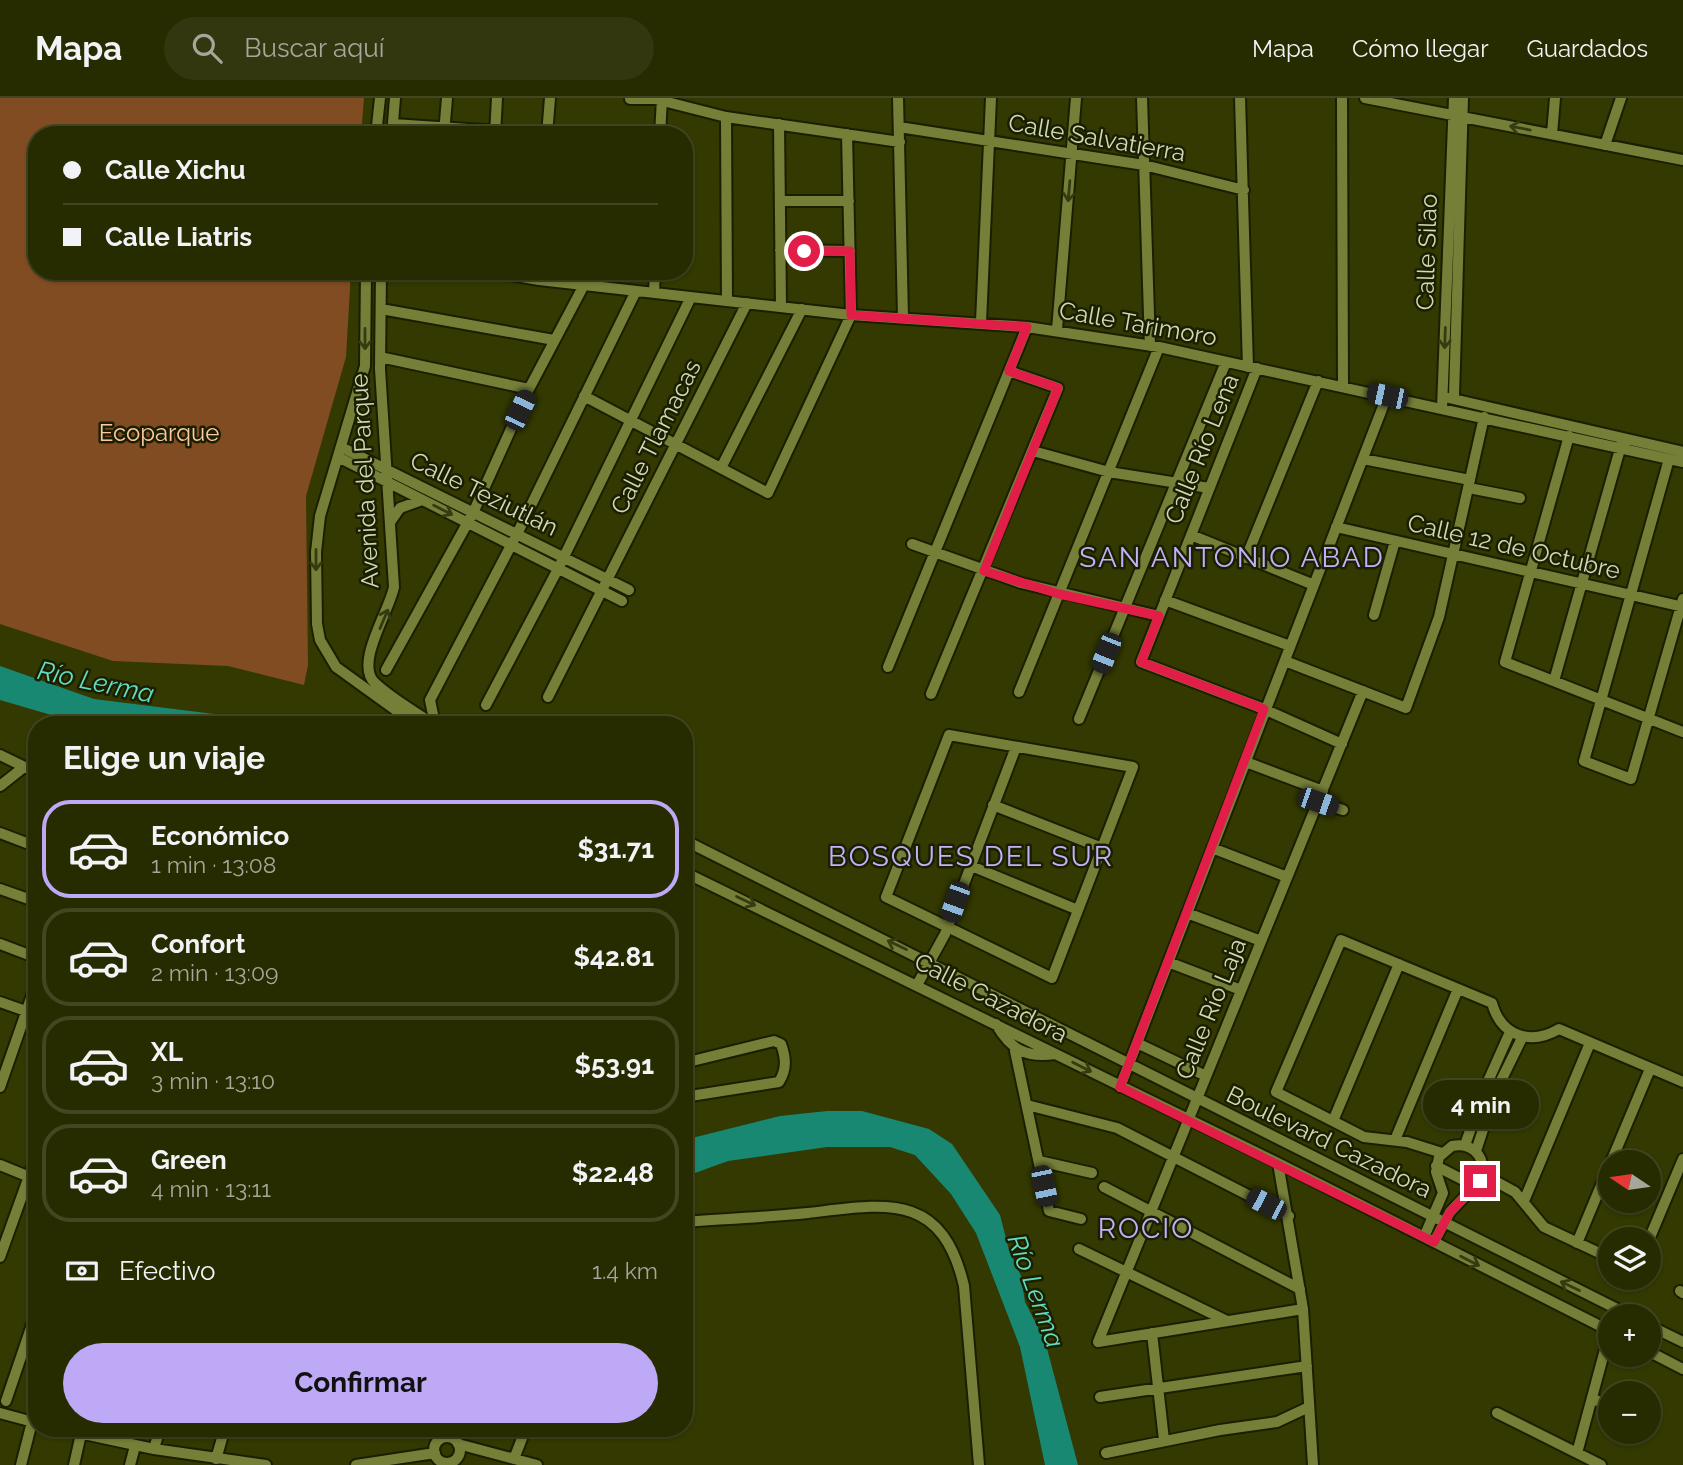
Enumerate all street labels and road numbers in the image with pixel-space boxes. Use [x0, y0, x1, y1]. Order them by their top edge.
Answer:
street label: Calle Salvatierra [1006, 108, 1188, 167]
street label: Calle Silao [1410, 193, 1443, 311]
street label: Calle Tarimoro [1057, 295, 1219, 352]
street label: Calle Tlamacas [604, 355, 707, 519]
street label: Calle Río Lena [1158, 370, 1245, 528]
street label: Avenida del Parque [344, 373, 385, 589]
street label: Calle Teziutlán [406, 445, 563, 542]
street label: Calle 12 de Octubre [1405, 508, 1623, 585]
street label: Calle Río Laja [1169, 934, 1252, 1084]
street label: Calle Cazadora [910, 947, 1073, 1049]
street label: Boulevard Cazadora [1222, 1079, 1437, 1204]

